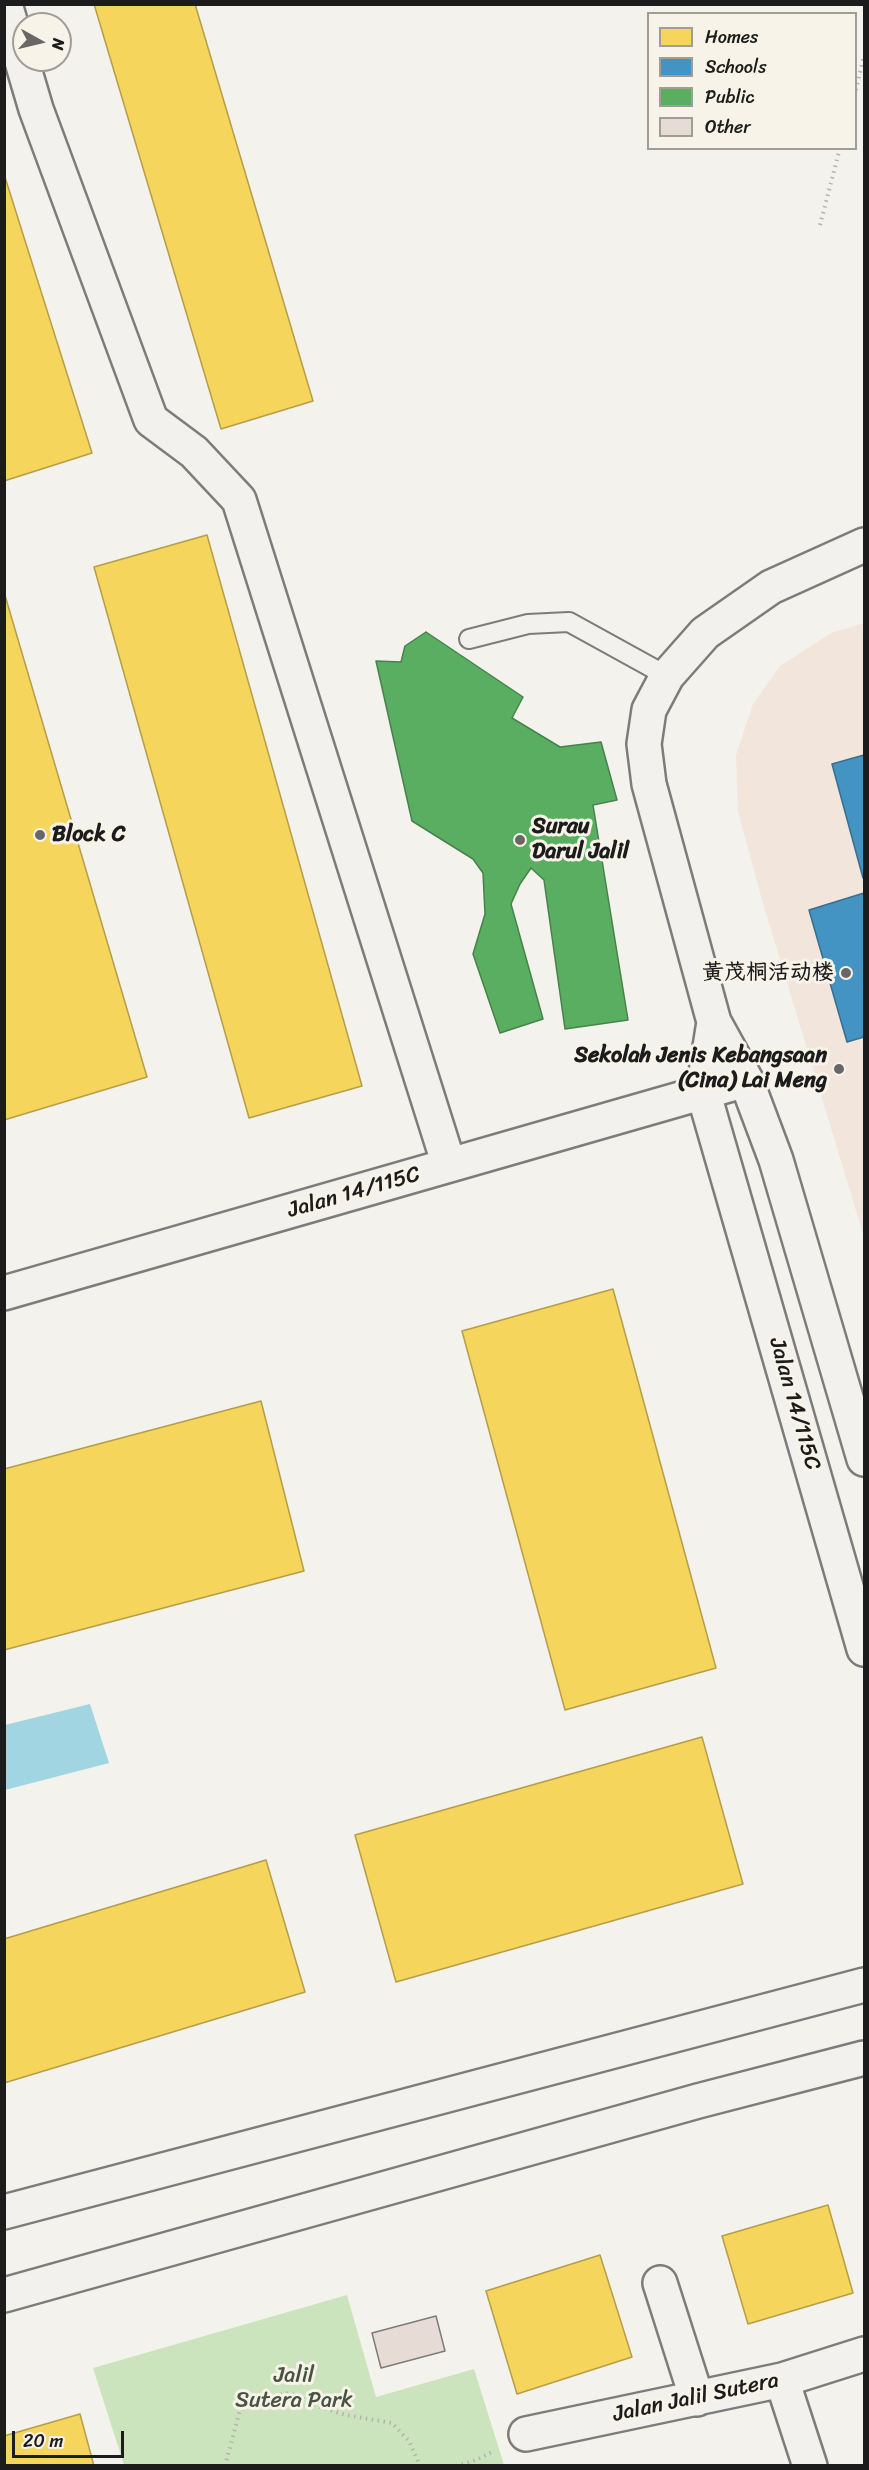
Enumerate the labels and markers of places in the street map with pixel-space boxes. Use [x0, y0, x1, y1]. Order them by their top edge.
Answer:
place label: Surau Darul Jalil [532, 814, 629, 866]
place label: Block C [52, 822, 125, 848]
marker: Block C [33, 828, 47, 842]
marker: Surau Darul Jalil [513, 833, 527, 847]
place label: 黄茂桐活动楼 [702, 960, 834, 986]
marker: 黄茂桐活动楼 [839, 966, 853, 980]
place label: Sekolah Jenis Kebangsaan (Cina) Lai Meng [574, 1043, 827, 1094]
marker: Sekolah Jenis Kebangsaan (Cina) Lai Meng [832, 1062, 846, 1076]

